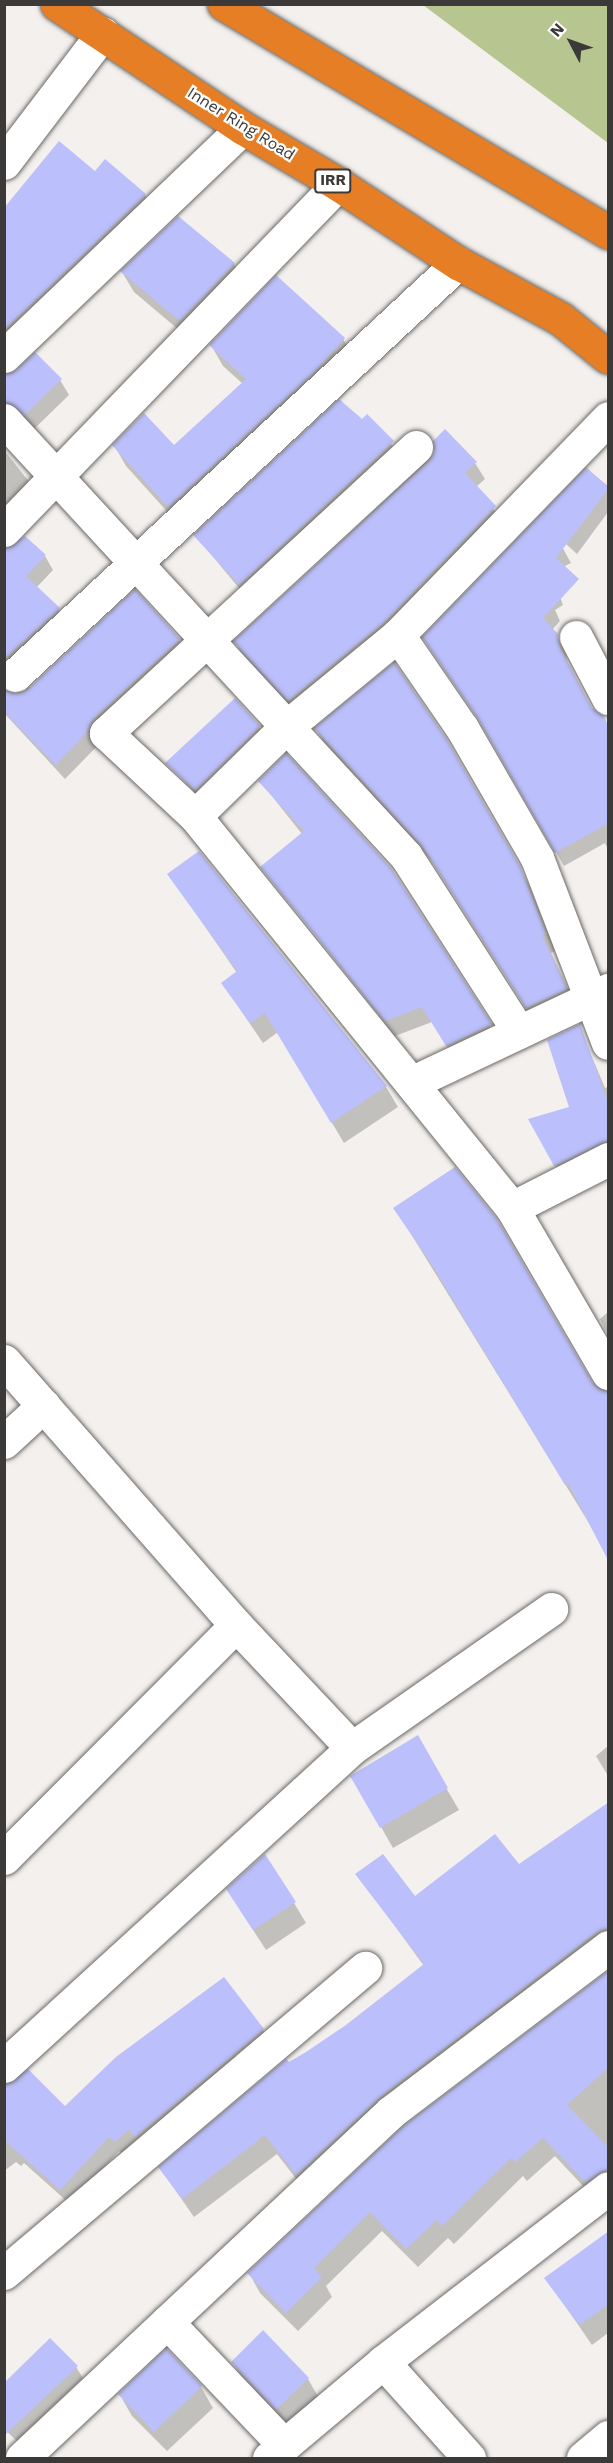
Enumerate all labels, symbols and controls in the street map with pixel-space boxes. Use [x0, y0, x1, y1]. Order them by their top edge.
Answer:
north arrow [541, 12, 601, 72]
text: N [546, 19, 568, 41]
street label: Inner Ring Road [184, 83, 298, 165]
road number: IRR [314, 169, 352, 193]

